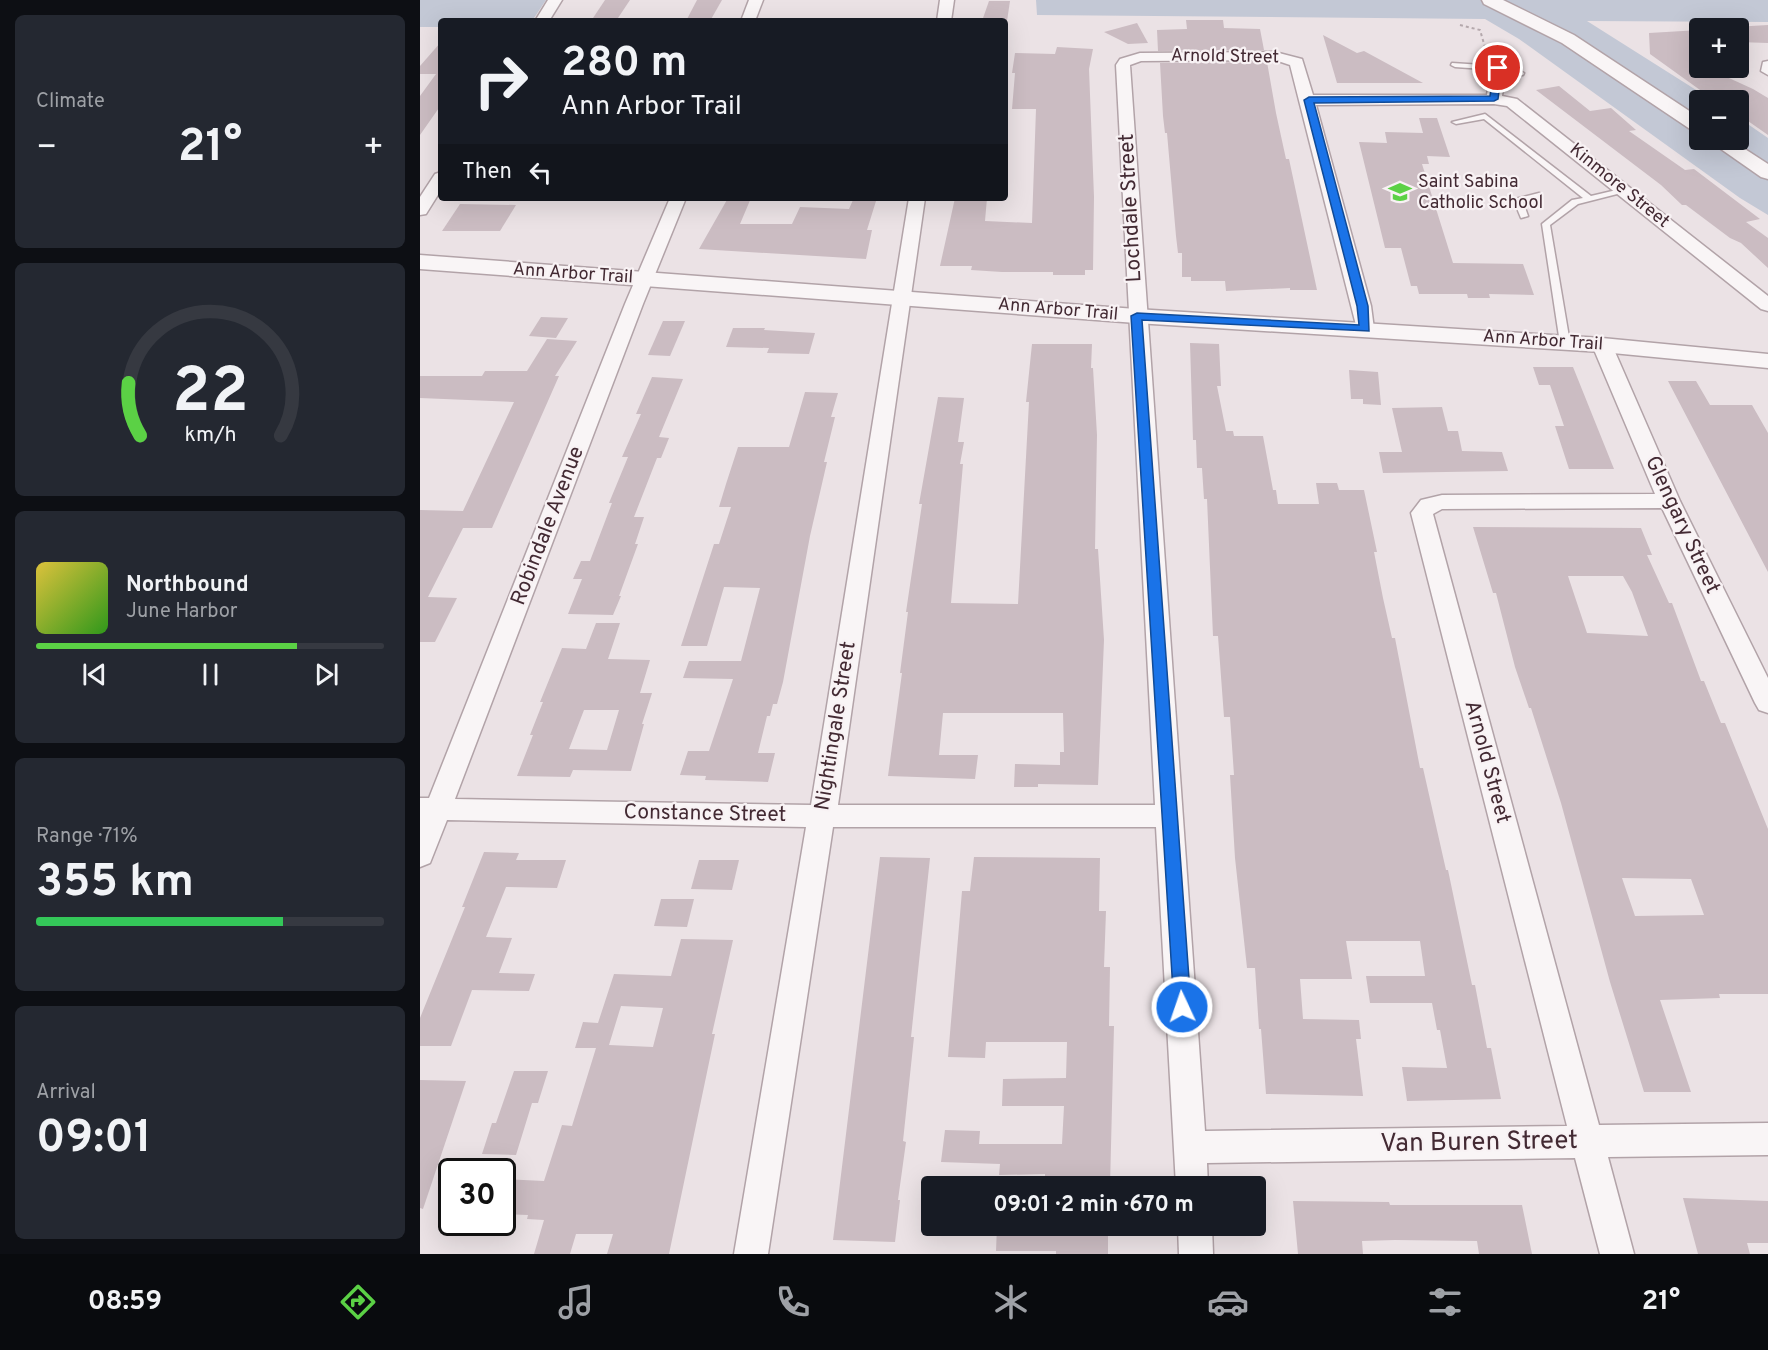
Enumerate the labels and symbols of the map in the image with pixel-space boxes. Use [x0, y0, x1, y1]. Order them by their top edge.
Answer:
pin [1472, 42, 1523, 93]
street label: Arnold Street [1171, 45, 1279, 69]
street label: Lochdale Street [1114, 133, 1148, 283]
street label: Kinmore Street [1564, 139, 1674, 233]
place label: Saint Sabina Catholic School [1418, 171, 1543, 215]
school or university icon: Saint Sabina Catholic School [1387, 179, 1413, 205]
street label: Ann Arbor Trail [512, 258, 634, 290]
street label: Ann Arbor Trail [997, 293, 1119, 327]
street label: Ann Arbor Trail [1482, 325, 1604, 357]
street label: Robindale Avenue [505, 443, 591, 609]
street label: Glengary Street [1638, 452, 1726, 598]
street label: Nightingale Street [809, 639, 863, 813]
street label: Arnold Street [1458, 698, 1516, 826]
street label: Constance Street [623, 799, 787, 829]
position arrow [1150, 975, 1214, 1039]
street label: Van Buren Street [1380, 1125, 1578, 1161]
speed limit sign: 30 [438, 1158, 516, 1236]

